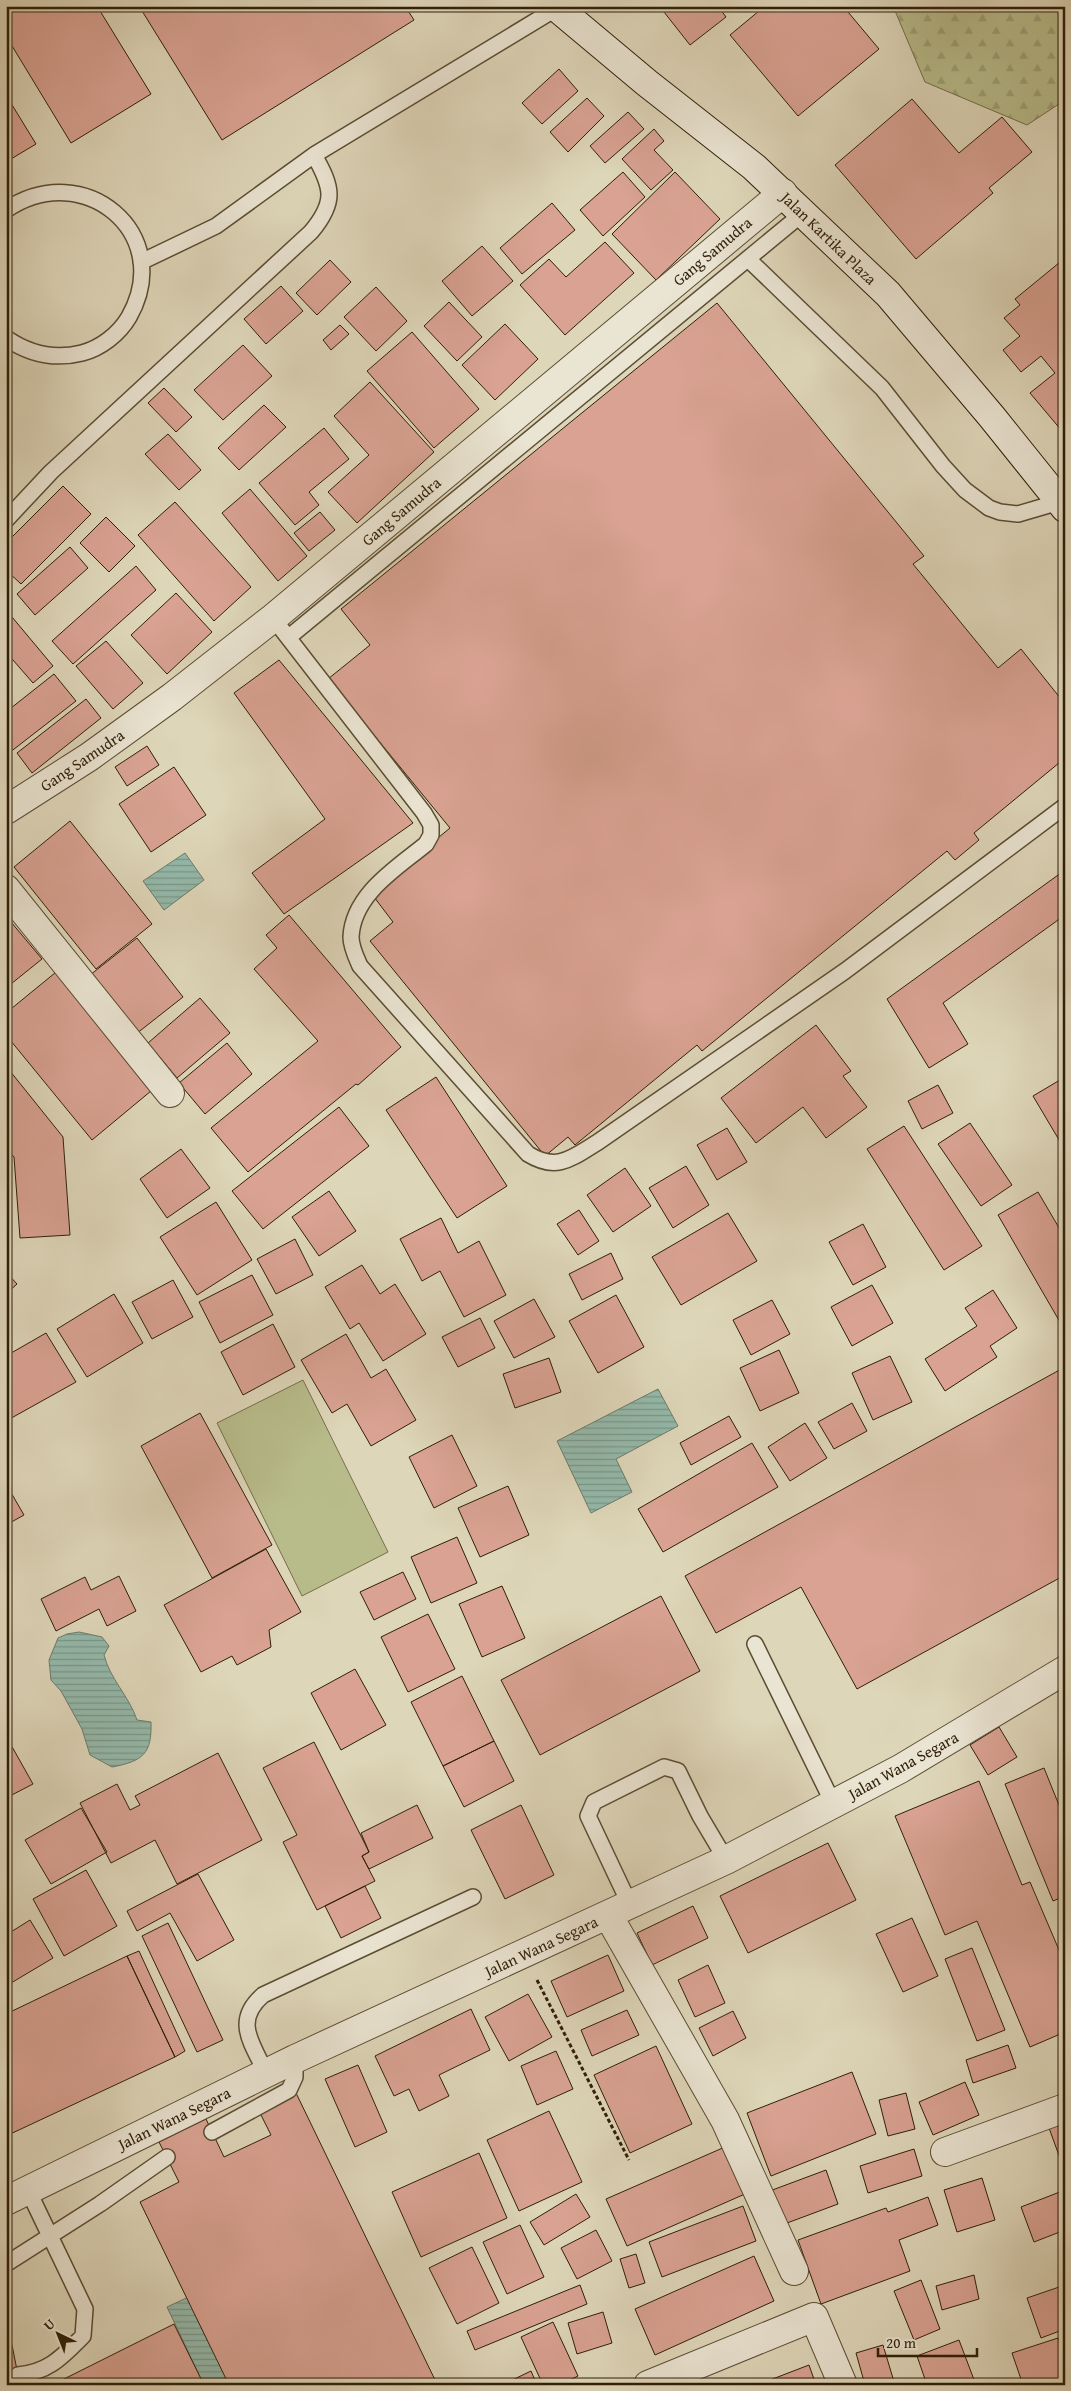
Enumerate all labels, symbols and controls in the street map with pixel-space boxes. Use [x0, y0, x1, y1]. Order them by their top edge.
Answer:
street label: Jalan Kartika Plaza [774, 184, 883, 290]
street label: Gang Samudra [667, 210, 757, 291]
street label: Gang Samudra [356, 470, 446, 551]
street label: Gang Samudra [35, 723, 129, 797]
street label: Jalan Wana Segara [842, 1725, 963, 1806]
street label: Jalan Wana Segara [479, 1909, 602, 1984]
street label: Jalan Wana Segara [112, 2080, 235, 2157]
north arrow [32, 2308, 82, 2358]
text: U [39, 2314, 60, 2335]
scale bar [878, 2326, 977, 2358]
text: 20 m [886, 2332, 917, 2353]

